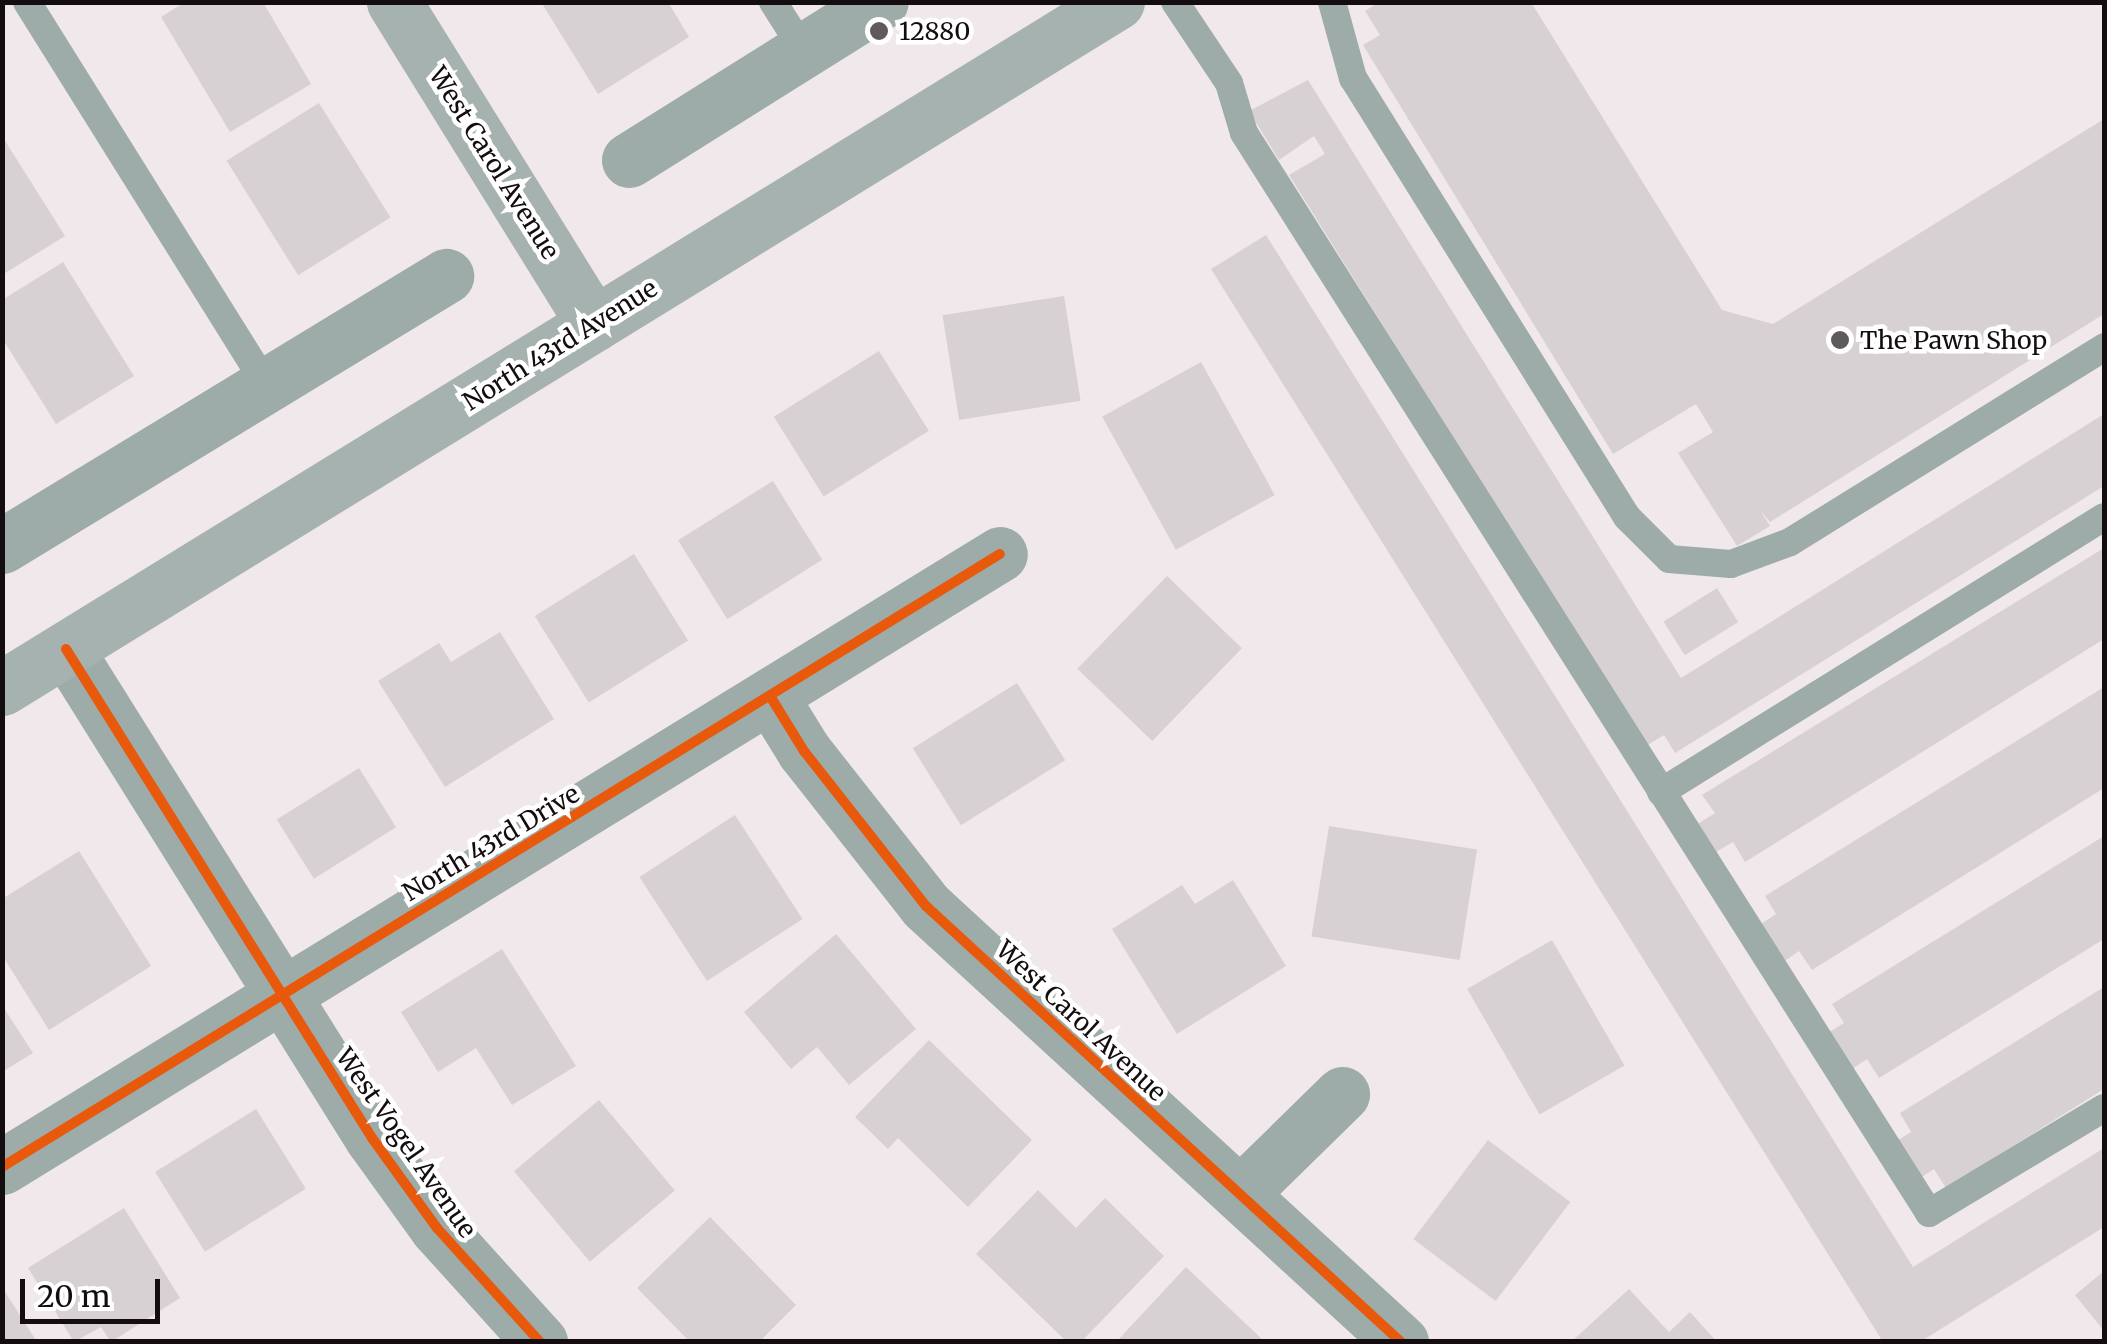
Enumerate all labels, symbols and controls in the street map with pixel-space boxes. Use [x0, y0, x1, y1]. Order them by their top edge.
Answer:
place label: 12880 [899, 16, 970, 46]
marker: 12880 [868, 20, 890, 42]
street label: West Carol Avenue [423, 61, 565, 265]
street label: North 43rd Avenue [457, 273, 663, 417]
place label: The Pawn Shop [1860, 325, 2047, 355]
marker: The Pawn Shop [1829, 329, 1851, 351]
street label: North 43rd Drive [397, 779, 585, 907]
street label: West Carol Avenue [990, 935, 1172, 1107]
street label: West Vogel Avenue [329, 1043, 483, 1243]
scale bar [25, 1259, 165, 1321]
text: 20 m [37, 1277, 110, 1315]

